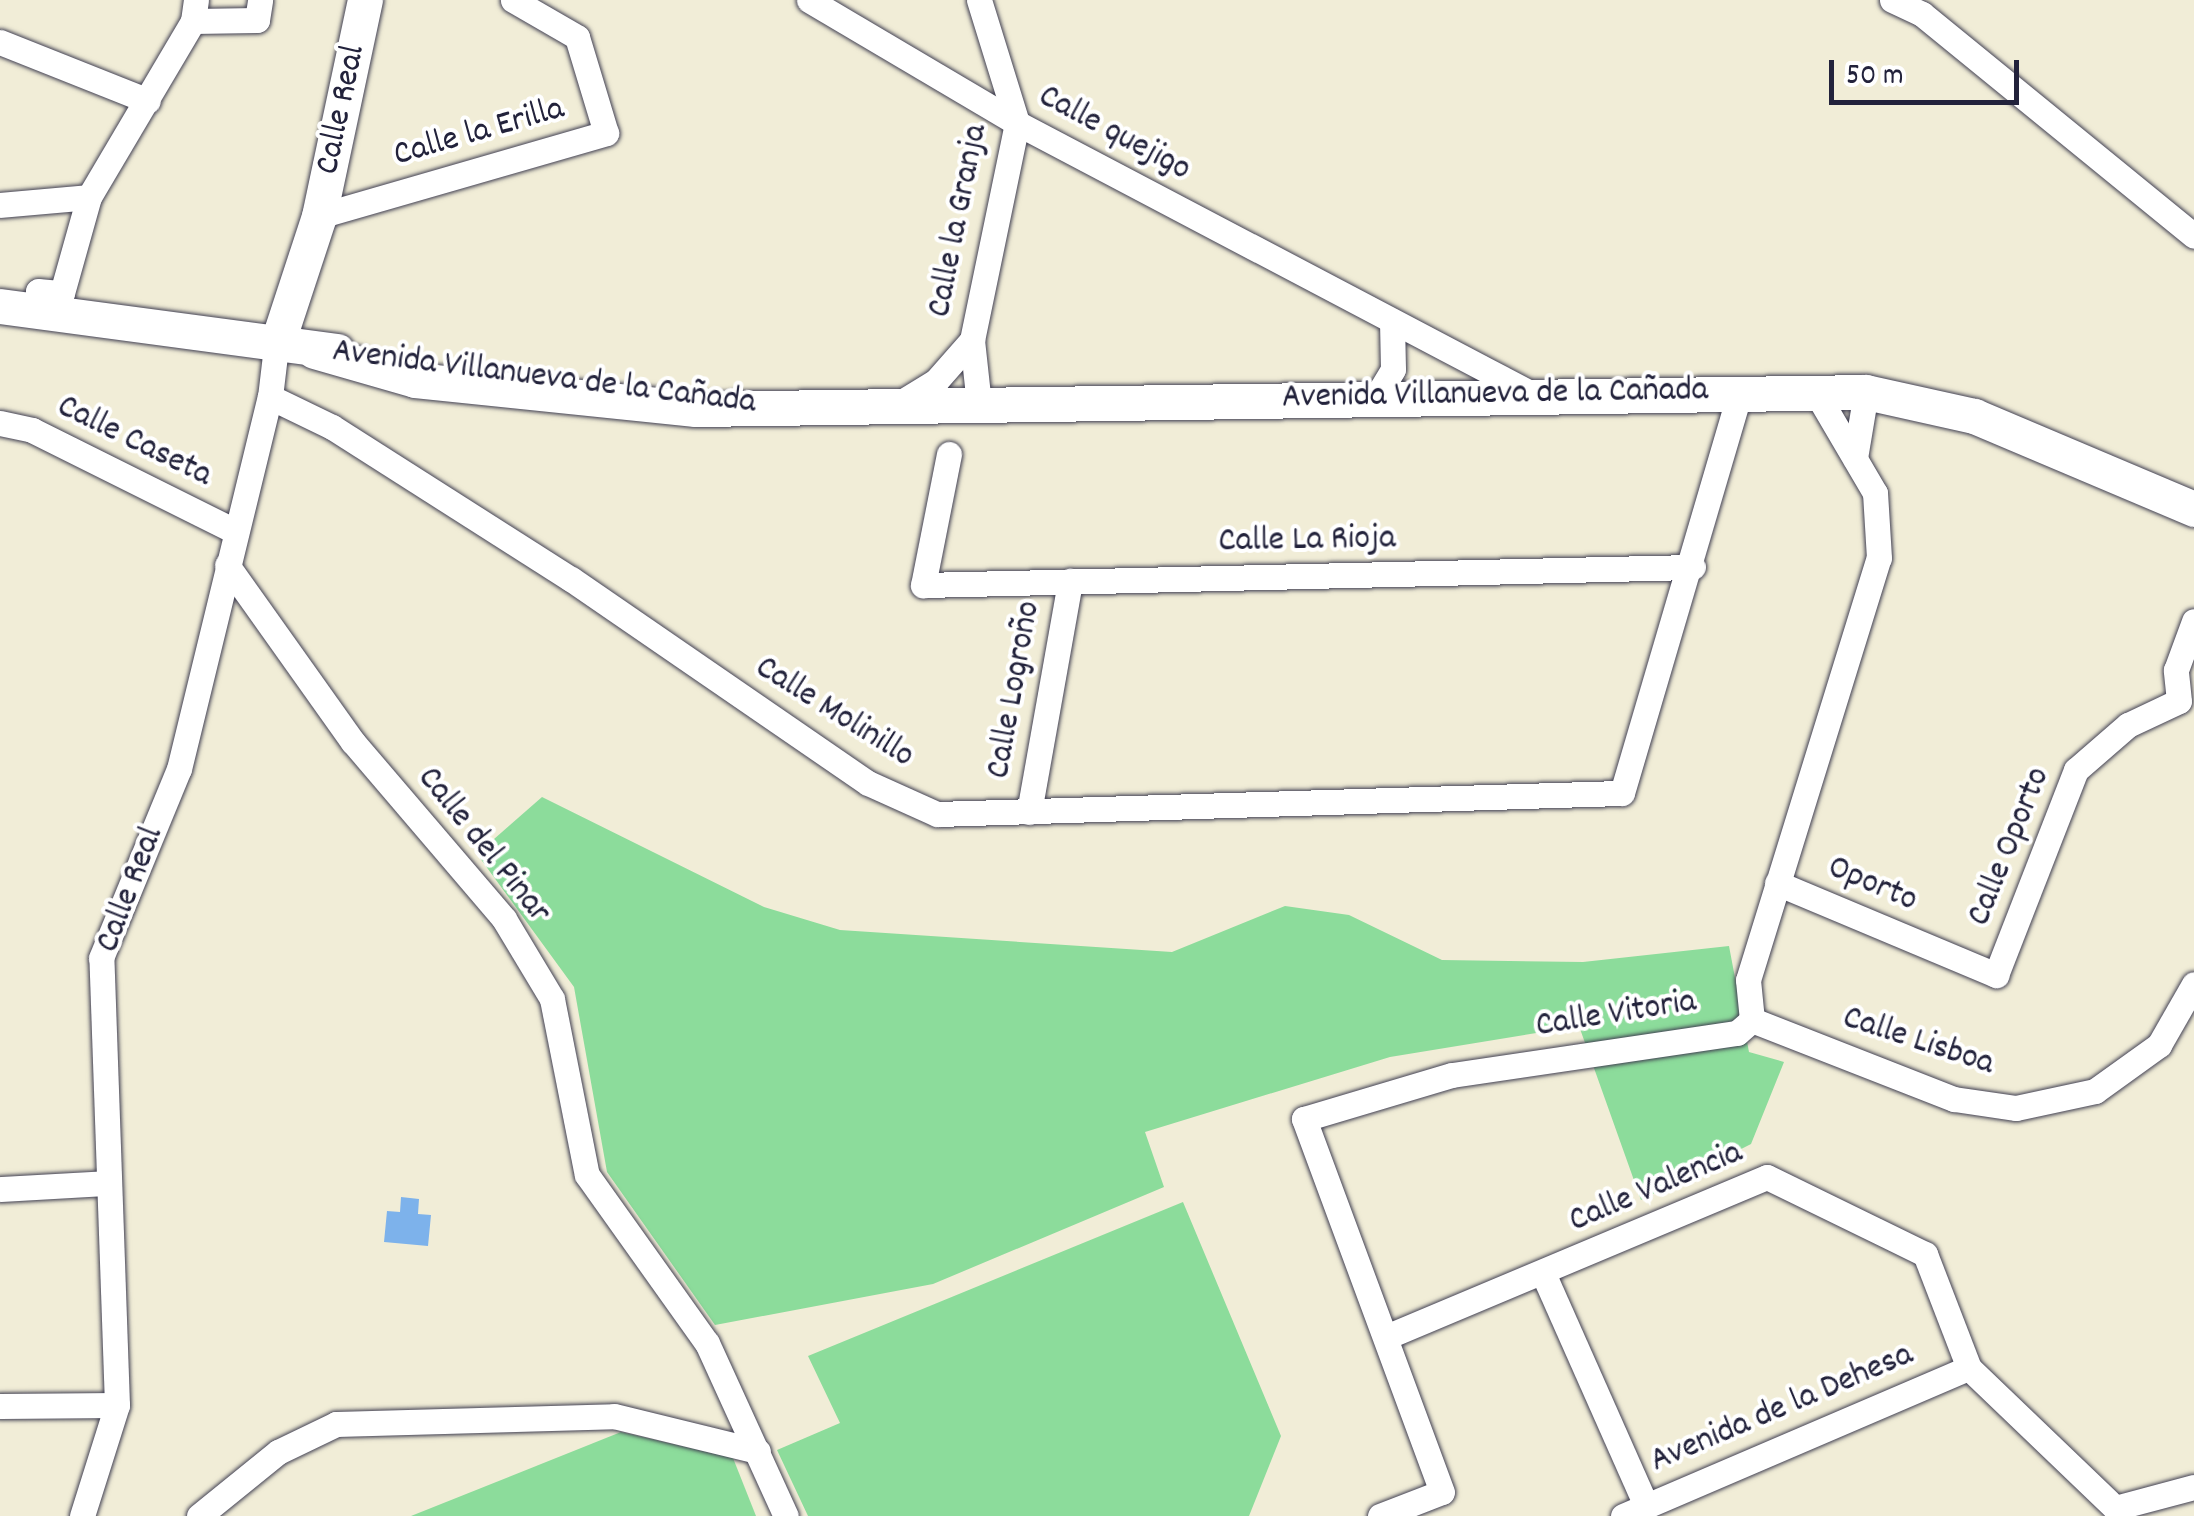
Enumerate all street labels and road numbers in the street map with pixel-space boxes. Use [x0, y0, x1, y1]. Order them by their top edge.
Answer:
street label: Calle Real [308, 42, 376, 178]
street label: Calle quejigo [1031, 76, 1197, 192]
street label: Calle la Erilla [389, 89, 569, 177]
street label: Calle la Granja [920, 121, 998, 321]
street label: Avenida Villanueva de la Cañada [330, 331, 758, 425]
street label: Avenida Villanueva de la Cañada [1282, 370, 1708, 420]
street label: Calle Caseta [50, 387, 218, 497]
street label: Calle La Rioja [1218, 518, 1396, 564]
street label: Calle Logroño [979, 598, 1051, 782]
street label: Calle Molinillo [747, 648, 921, 778]
street label: Calle del Pinar [407, 759, 559, 933]
street label: Calle Oporto [1959, 762, 2061, 932]
street label: Calle Real [88, 821, 174, 959]
street label: Oporto [1821, 847, 1923, 923]
street label: Calle Vitoria [1533, 982, 1699, 1048]
street label: Calle Lisboa [1837, 998, 1999, 1086]
street label: Calle Valencia [1563, 1133, 1749, 1243]
street label: Avenida de la Dehesa [1644, 1335, 1920, 1483]

